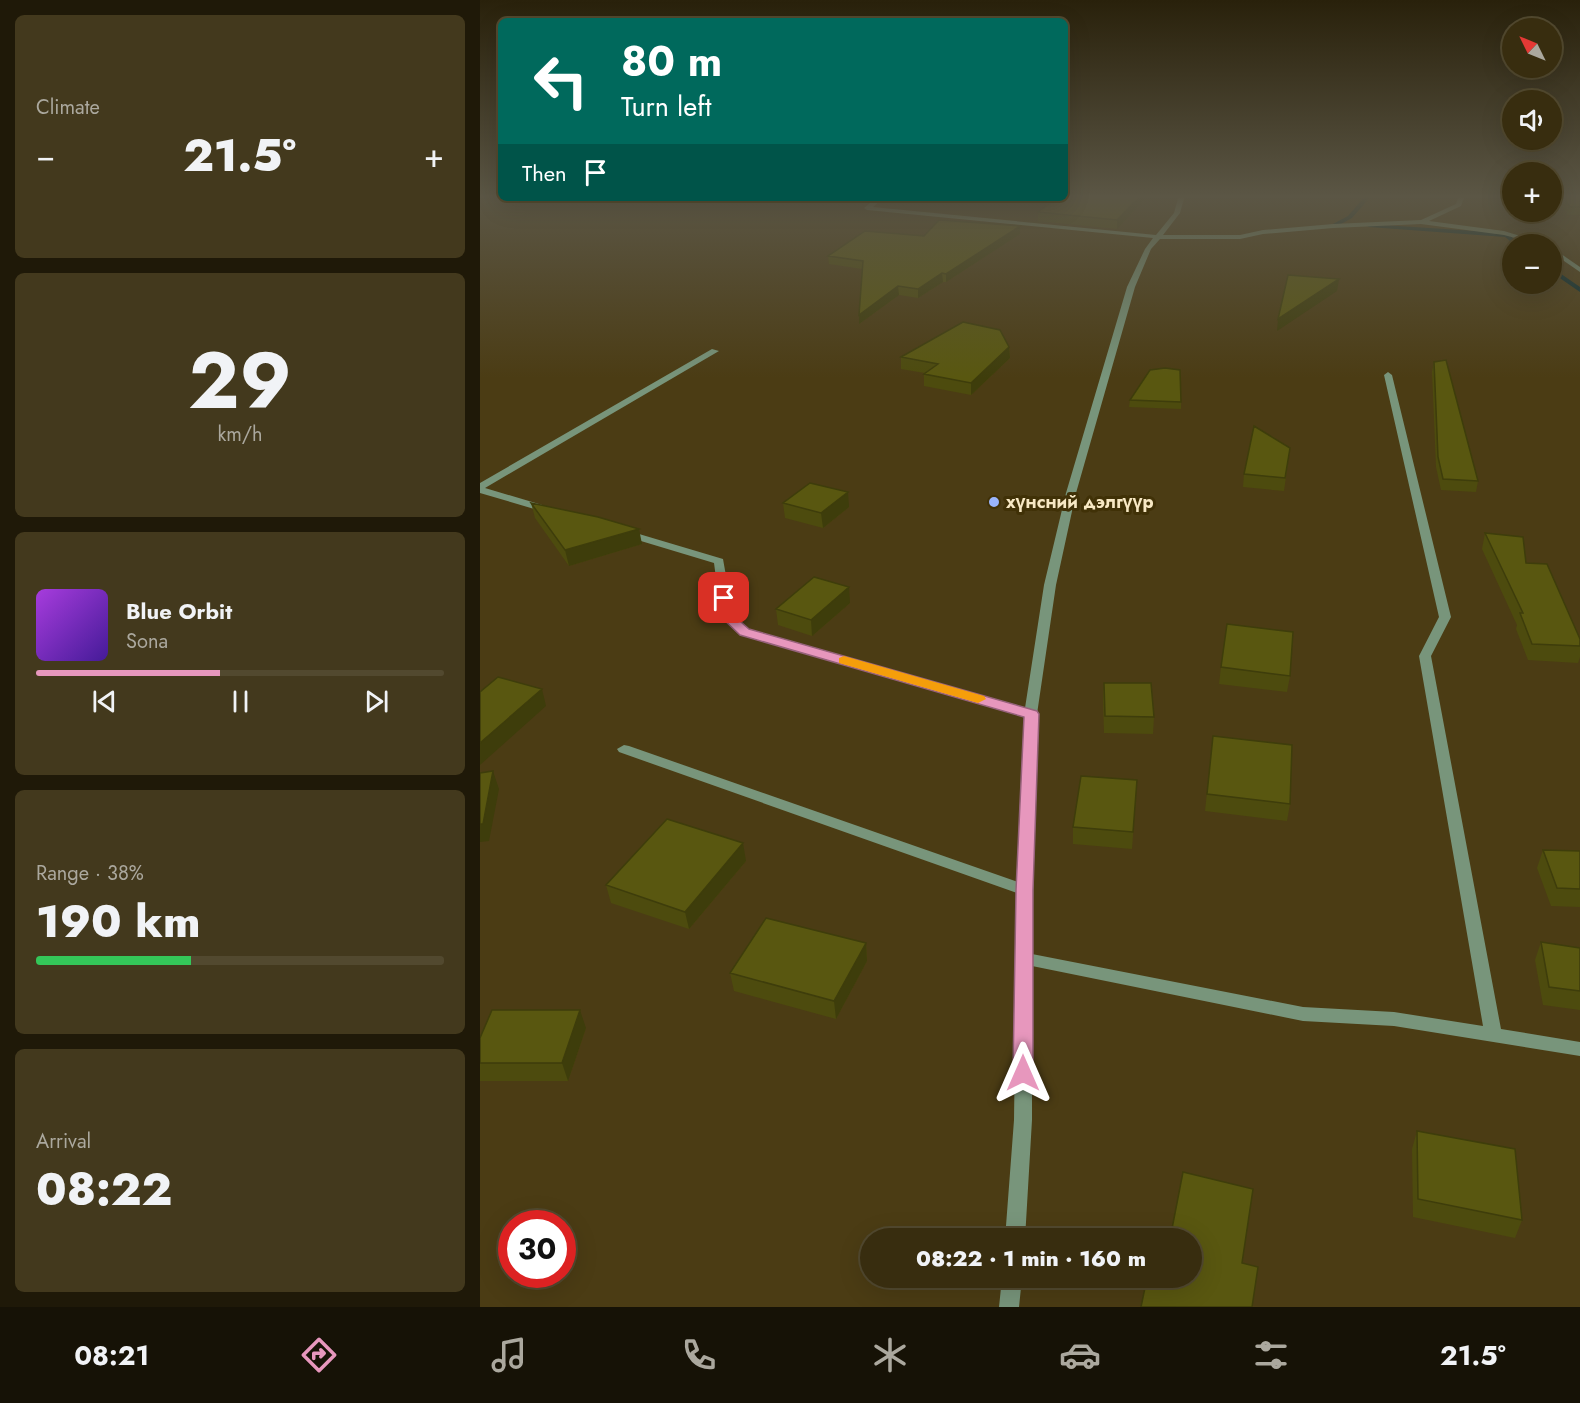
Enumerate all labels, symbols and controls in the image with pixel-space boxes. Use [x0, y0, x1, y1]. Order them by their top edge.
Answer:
north arrow [1502, 18, 1562, 78]
map controls [1502, 18, 1562, 294]
text: 80 m [621, 31, 722, 92]
icon: left [522, 42, 600, 120]
text: Turn left [621, 87, 711, 126]
button: sound [1502, 90, 1562, 150]
text: Climate [36, 93, 100, 122]
text: 21.5° [183, 123, 296, 188]
text: − [36, 132, 55, 179]
text: + [424, 132, 444, 179]
icon: arrive [579, 156, 612, 189]
text: Then [522, 157, 567, 189]
button: + [1502, 162, 1562, 222]
button: − [1502, 234, 1562, 294]
text: 29 [188, 325, 292, 437]
text: km/h [217, 420, 263, 449]
place label: хүнсний дэлгүүр [1006, 489, 1154, 515]
marker: хүнсний дэлгүүр [987, 495, 1001, 509]
pin [698, 572, 749, 623]
icon: arrive [707, 581, 740, 614]
text: Blue Orbit [126, 595, 232, 627]
text: Sona [126, 627, 168, 656]
icon: previous [88, 685, 121, 718]
icon: pause [224, 685, 257, 718]
icon: next [360, 685, 393, 718]
text: Range · 38% [36, 859, 144, 888]
text: 190 km [36, 889, 200, 954]
position arrow [991, 1041, 1055, 1105]
text: Arrival [36, 1127, 91, 1156]
text: 08:22 [36, 1157, 172, 1222]
speed limit sign: 30 [498, 1210, 576, 1288]
text: 08:22 · 1 min · 160 m [916, 1242, 1146, 1274]
icon: directions [298, 1334, 340, 1376]
icon: music [488, 1334, 530, 1376]
icon: phone [678, 1334, 720, 1376]
icon: climate [869, 1334, 911, 1376]
icon: car [1059, 1334, 1101, 1376]
icon: filters [1250, 1334, 1292, 1376]
text: 08:21 [74, 1336, 149, 1375]
text: 21.5° [1440, 1336, 1506, 1375]

